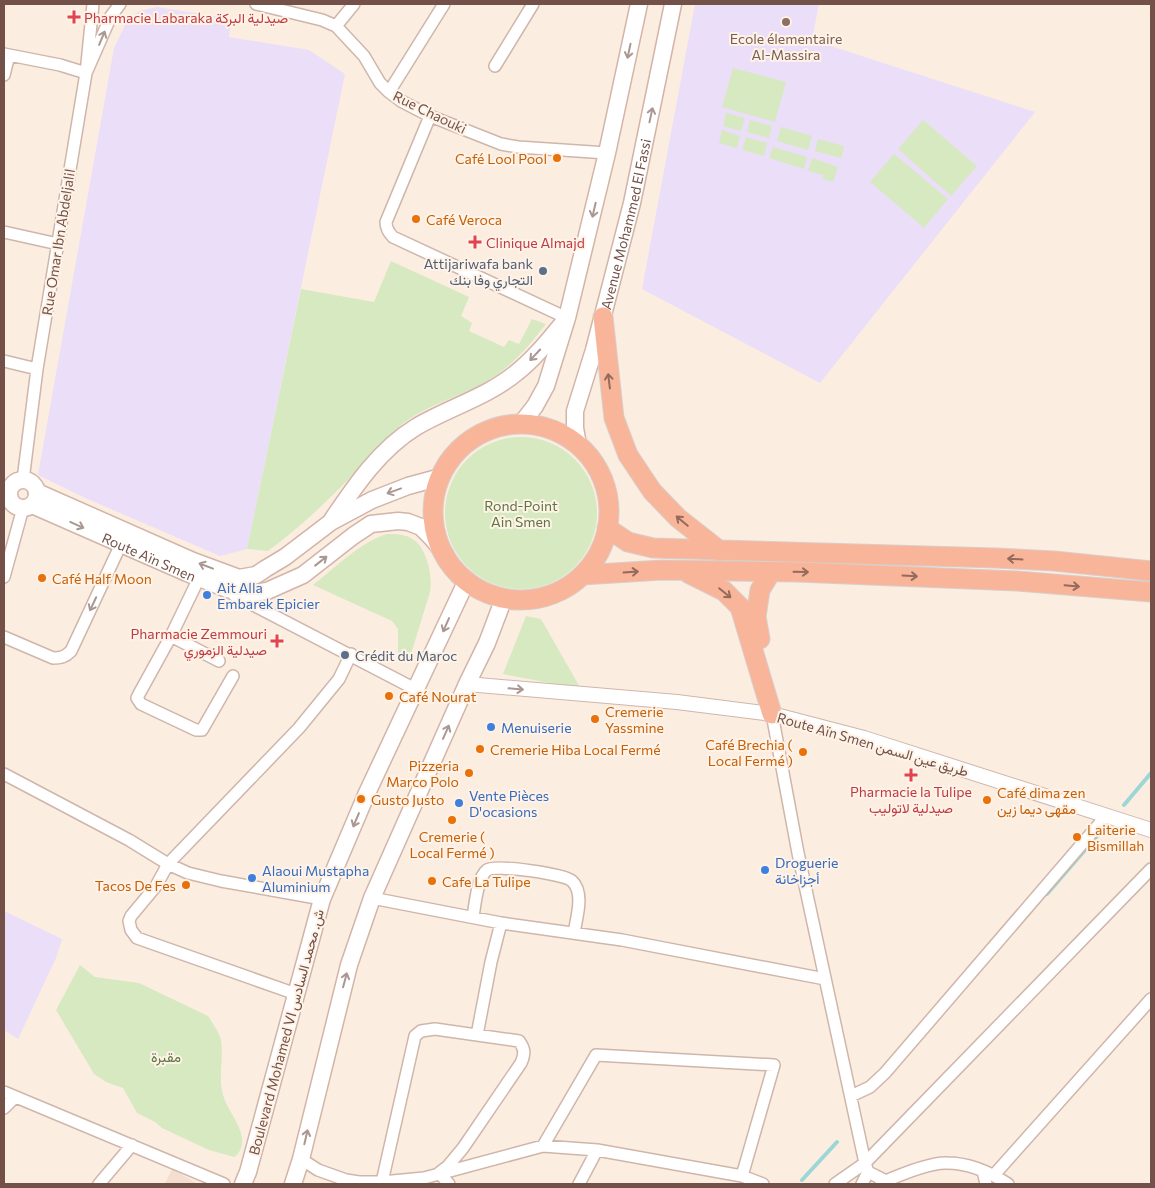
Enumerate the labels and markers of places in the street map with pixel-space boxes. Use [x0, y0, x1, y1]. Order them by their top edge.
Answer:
place label: Pharmacie Labaraka صيدلية البركة [84, 9, 288, 27]
marker: Pharmacie Labaraka صيدلية البركة [68, 11, 80, 23]
marker: Ecole élementaire Al-Massira [780, 16, 792, 28]
place label: Ecole élementaire Al-Massira [730, 30, 842, 63]
place label: Café Lool Pool [455, 150, 547, 167]
marker: Café Lool Pool [551, 152, 563, 164]
place label: Café Veroca [426, 211, 502, 228]
marker: Café Veroca [410, 213, 422, 225]
place label: Clinique Almajd [486, 234, 585, 251]
marker: Clinique Almajd [468, 235, 482, 249]
place label: Attijariwafa bank التجاري وفا بنك [424, 255, 533, 292]
marker: Attijariwafa bank التجاري وفا بنك [537, 265, 549, 277]
place label: Café Half Moon [52, 570, 152, 587]
marker: Café Half Moon [36, 572, 48, 584]
place label: Ait Alla Embarek Epicier [217, 579, 320, 612]
marker: Ait Alla Embarek Epicier [201, 589, 213, 601]
place label: Pharmacie Zemmouri صيدلية الزموري [131, 625, 267, 662]
marker: Pharmacie Zemmouri صيدلية الزموري [271, 635, 283, 647]
place label: Crédit du Maroc [355, 647, 457, 664]
marker: Crédit du Maroc [339, 649, 351, 661]
place label: Café Nourat [399, 688, 477, 705]
marker: Café Nourat [383, 690, 395, 702]
place label: Cremerie Yassmine [605, 703, 664, 736]
marker: Cremerie Yassmine [589, 713, 601, 725]
place label: Menuiserie [501, 719, 572, 736]
marker: Menuiserie [485, 721, 497, 733]
place label: Café Brechia ( Local Fermé ) [705, 736, 793, 769]
place label: Cremerie Hiba Local Fermé [490, 741, 661, 758]
marker: Cremerie Hiba Local Fermé [474, 743, 486, 755]
marker: Café Brechia ( Local Fermé ) [797, 746, 809, 758]
place label: Pizzeria Marco Polo [386, 757, 459, 790]
marker: Pizzeria Marco Polo [463, 767, 475, 779]
marker: Pharmacie la Tulipe صيدلية لاتوليب [905, 769, 917, 781]
place label: Pharmacie la Tulipe صيدلية لاتوليب [850, 783, 972, 817]
place label: Café dima zen مقهى ديما زين [997, 784, 1085, 818]
place label: Vente Pièces D'ocasions [469, 787, 549, 820]
place label: Gusto Justo [371, 791, 444, 808]
marker: Gusto Justo [355, 793, 367, 805]
marker: Café dima zen مقهى ديما زين [981, 794, 993, 806]
marker: Vente Pièces D'ocasions [453, 797, 465, 809]
marker: Cremerie ( Local Fermé ) [446, 814, 458, 826]
place label: Laiterie Bismillah [1087, 821, 1144, 854]
place label: Cremerie ( Local Fermé ) [409, 828, 495, 861]
marker: Laiterie Bismillah [1071, 831, 1083, 843]
place label: Droguerie أجزاخانة [775, 854, 838, 888]
place label: Alaoui Mustapha Aluminium [262, 862, 369, 895]
marker: Droguerie أجزاخانة [759, 864, 771, 876]
marker: Alaoui Mustapha Aluminium [246, 872, 258, 884]
place label: Cafe La Tulipe [442, 873, 531, 890]
marker: Cafe La Tulipe [426, 875, 438, 887]
place label: Tacos De Fes [95, 877, 176, 894]
marker: Tacos De Fes [180, 879, 192, 891]

